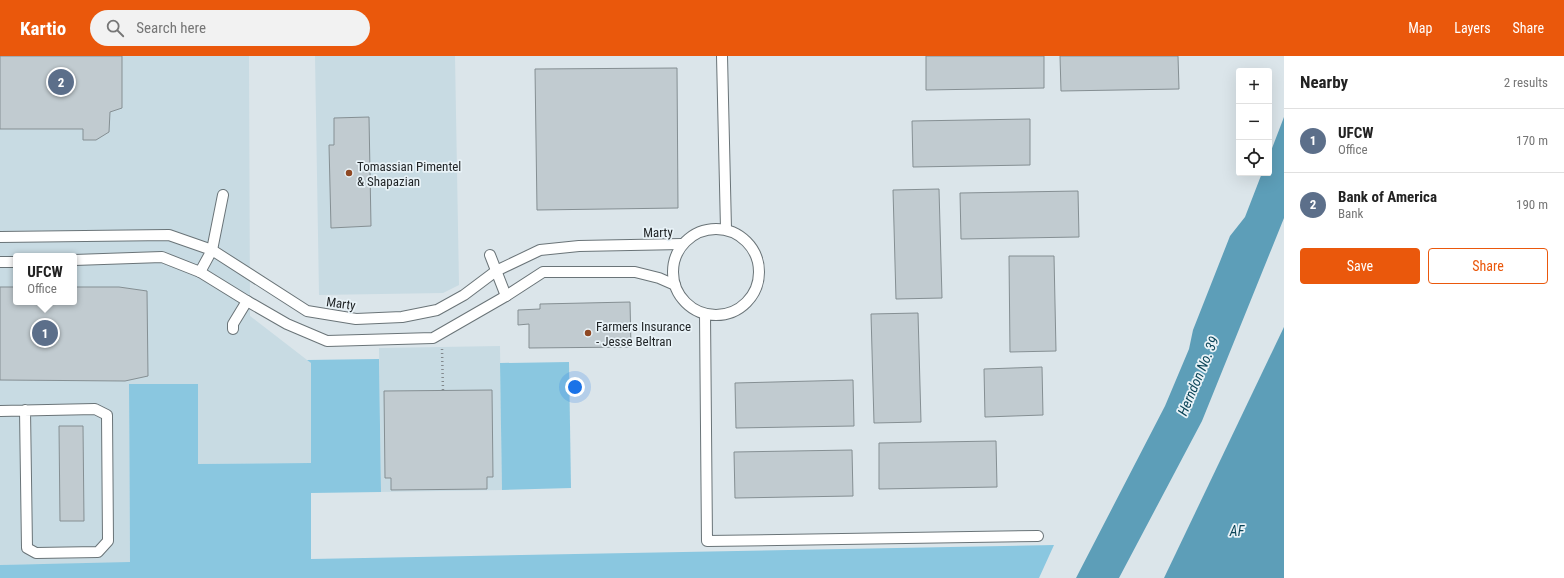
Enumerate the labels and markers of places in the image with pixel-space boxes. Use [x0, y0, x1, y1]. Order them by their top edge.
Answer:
pin: 2 [48, 67, 74, 97]
place label: Tomassian Pimentel & Shapazian [357, 159, 461, 189]
marker: Tomassian Pimentel & Shapazian [344, 168, 354, 178]
pin: 1 [32, 318, 58, 348]
place label: Farmers Insurance - Jesse Beltran [596, 319, 691, 349]
marker: Farmers Insurance - Jesse Beltran [583, 328, 593, 338]

